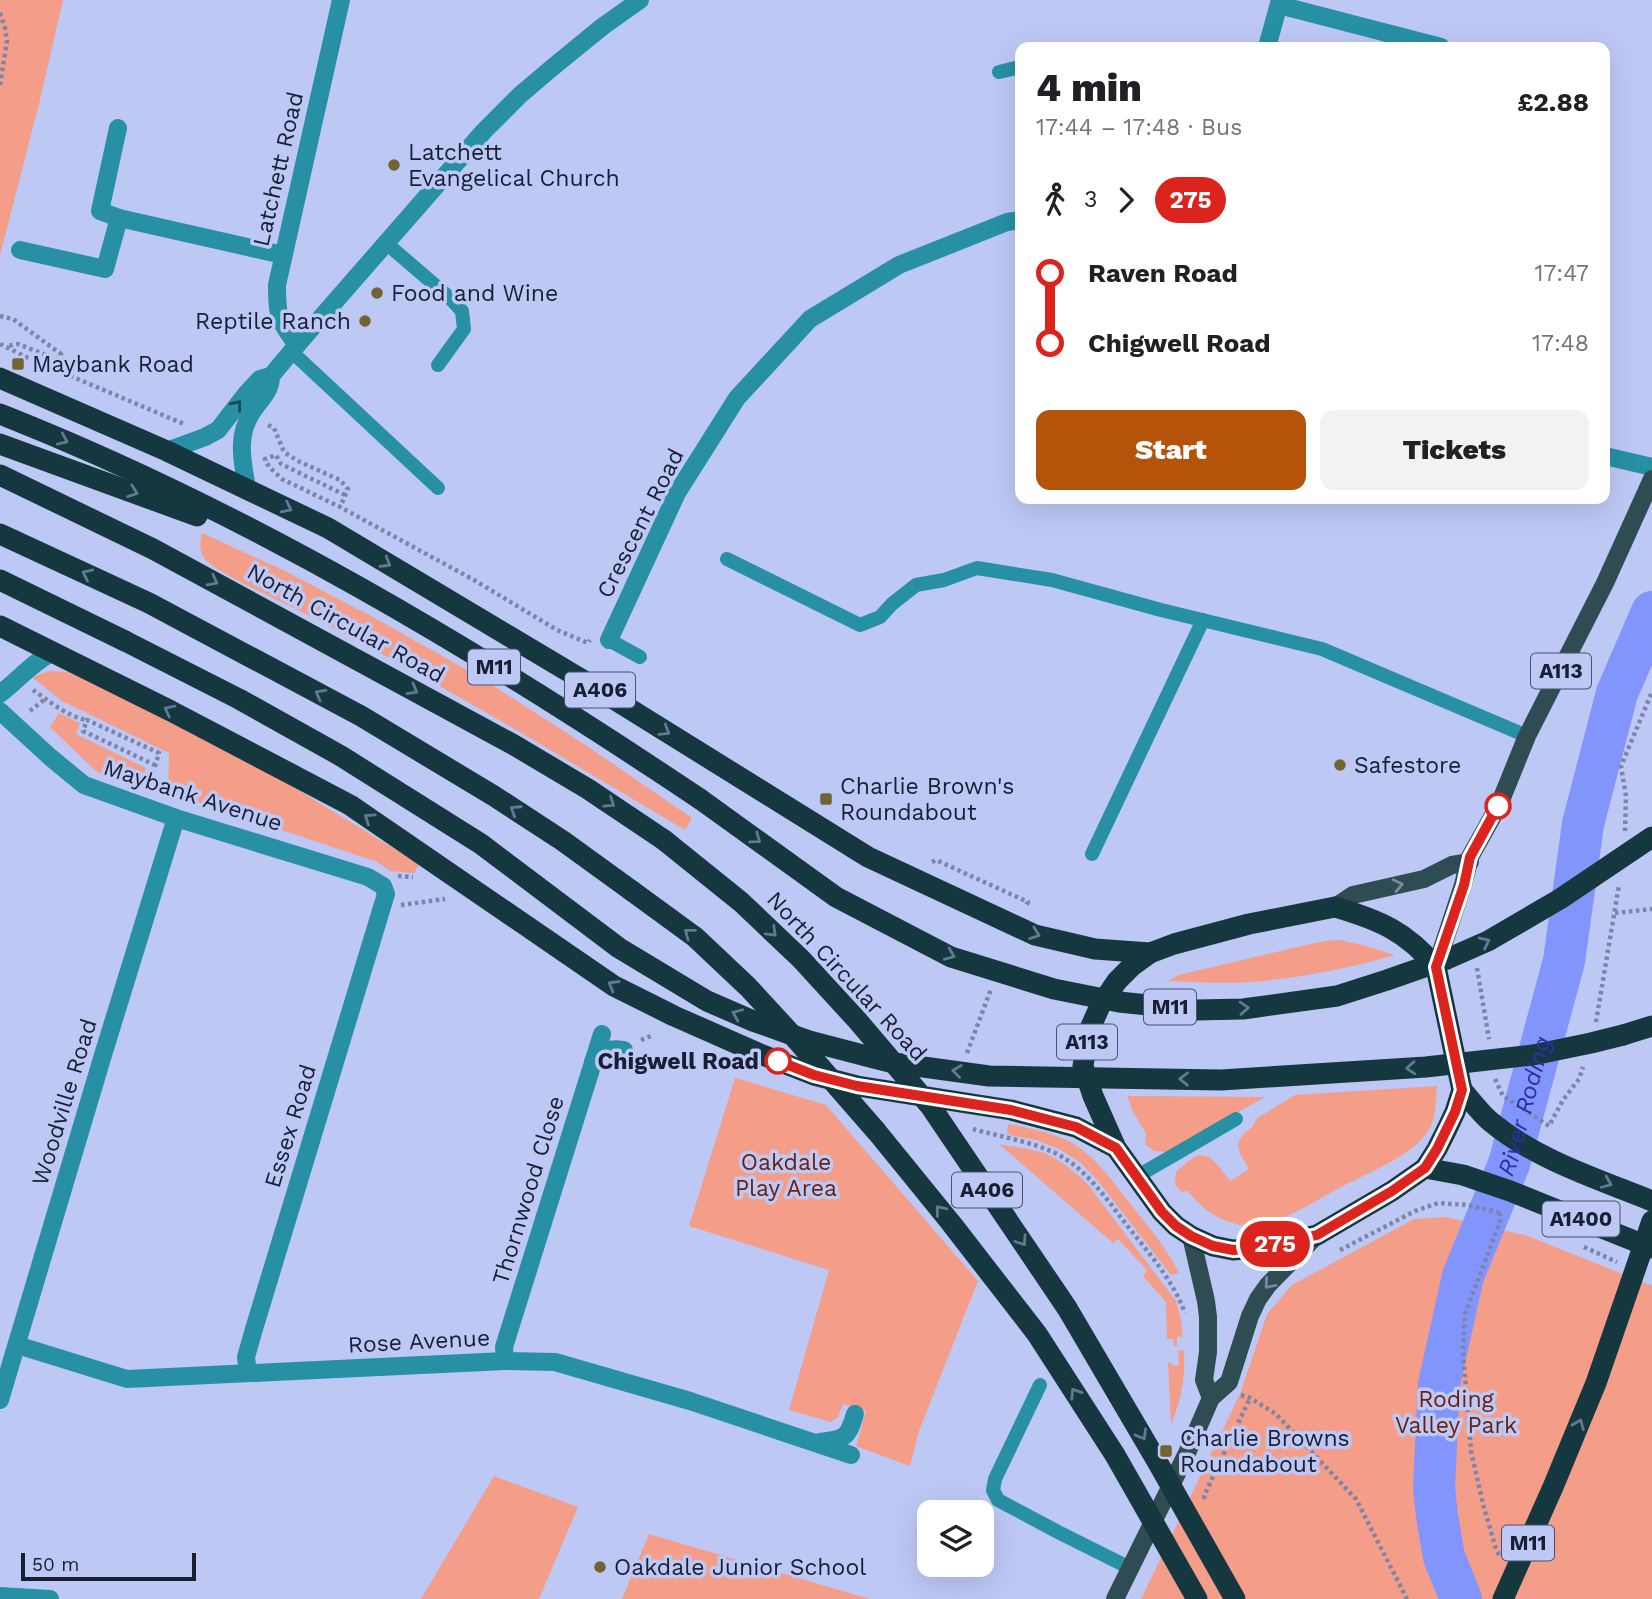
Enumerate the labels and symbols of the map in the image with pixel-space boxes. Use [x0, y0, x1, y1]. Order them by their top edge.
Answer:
street label: Latchett Road [248, 89, 309, 249]
place label: Latchett Evangelical Church [408, 139, 620, 192]
marker: Latchett Evangelical Church [386, 157, 402, 173]
place label: Food and Wine [391, 280, 558, 307]
marker: Food and Wine [369, 285, 385, 301]
place label: Reptile Ranch [195, 308, 351, 335]
marker: Reptile Ranch [357, 313, 373, 329]
place label: Maybank Road [32, 351, 194, 378]
marker: Maybank Road [10, 356, 26, 372]
one-way arrow [229, 401, 241, 414]
one-way arrow [56, 432, 68, 446]
street label: Crescent Road [591, 444, 690, 602]
one-way arrow [127, 484, 139, 498]
one-way arrow [280, 500, 292, 514]
one-way arrow [379, 554, 392, 567]
street label: North Circular Road [242, 558, 449, 689]
one-way arrow [82, 568, 94, 582]
one-way arrow [206, 573, 218, 586]
road number: M11 [468, 650, 520, 684]
road number: A113 [1531, 654, 1591, 688]
road number: A406 [565, 672, 635, 708]
one-way arrow [406, 681, 418, 695]
one-way arrow [315, 689, 327, 702]
one-way arrow [164, 705, 176, 719]
one-way arrow [657, 722, 670, 735]
place label: Safestore [1354, 752, 1461, 779]
street label: Maybank Avenue [100, 754, 286, 837]
marker: Safestore [1332, 757, 1348, 773]
place label: Charlie Brown's Roundabout [840, 773, 1014, 826]
marker: Charlie Brown's Roundabout [818, 791, 834, 807]
unlabelled marker [1485, 793, 1511, 819]
one-way arrow [602, 795, 615, 807]
one-way arrow [510, 805, 523, 818]
one-way arrow [364, 813, 377, 826]
one-way arrow [748, 831, 760, 843]
one-way arrow [1392, 879, 1404, 893]
street label: North Circular Road [761, 886, 932, 1067]
one-way arrow [764, 923, 777, 936]
one-way arrow [1028, 926, 1040, 940]
one-way arrow [684, 928, 696, 941]
one-way arrow [1478, 936, 1490, 950]
one-way arrow [943, 947, 955, 961]
one-way arrow [608, 980, 621, 993]
road number: M11 [1144, 990, 1196, 1024]
one-way arrow [1239, 1001, 1250, 1016]
one-way arrow [732, 1008, 745, 1022]
street label: Woodville Road [26, 1016, 103, 1189]
road number: A113 [1057, 1024, 1117, 1060]
water label: River Roding [1492, 1033, 1557, 1180]
place label: Chigwell Road [598, 1048, 759, 1075]
marker: Chigwell Road [765, 1048, 791, 1074]
one-way arrow [1405, 1060, 1416, 1075]
street label: Essex Road [259, 1061, 322, 1191]
one-way arrow [951, 1064, 963, 1079]
one-way arrow [1178, 1072, 1189, 1087]
street label: Thornwood Close [487, 1093, 570, 1288]
park label: Oakdale Play Area [735, 1149, 837, 1202]
road number: A406 [952, 1172, 1022, 1208]
one-way arrow [1600, 1175, 1613, 1189]
road number: A1400 [1542, 1202, 1620, 1236]
one-way arrow [936, 1205, 948, 1218]
line badge: 275 [1235, 1221, 1315, 1267]
one-way arrow [1014, 1234, 1027, 1247]
one-way arrow [1265, 1276, 1277, 1289]
street label: Rose Avenue [347, 1324, 491, 1359]
park label: Roding Valley Park [1395, 1386, 1517, 1439]
one-way arrow [1070, 1387, 1083, 1400]
one-way arrow [1571, 1418, 1585, 1430]
place label: Charlie Browns Roundabout [1180, 1425, 1350, 1478]
one-way arrow [1134, 1427, 1147, 1440]
marker: Charlie Browns Roundabout [1158, 1443, 1174, 1459]
road number: M11 [1502, 1526, 1554, 1560]
scale bar [21, 1550, 196, 1582]
place label: Oakdale Junior School [614, 1554, 866, 1581]
marker: Oakdale Junior School [592, 1559, 608, 1575]

